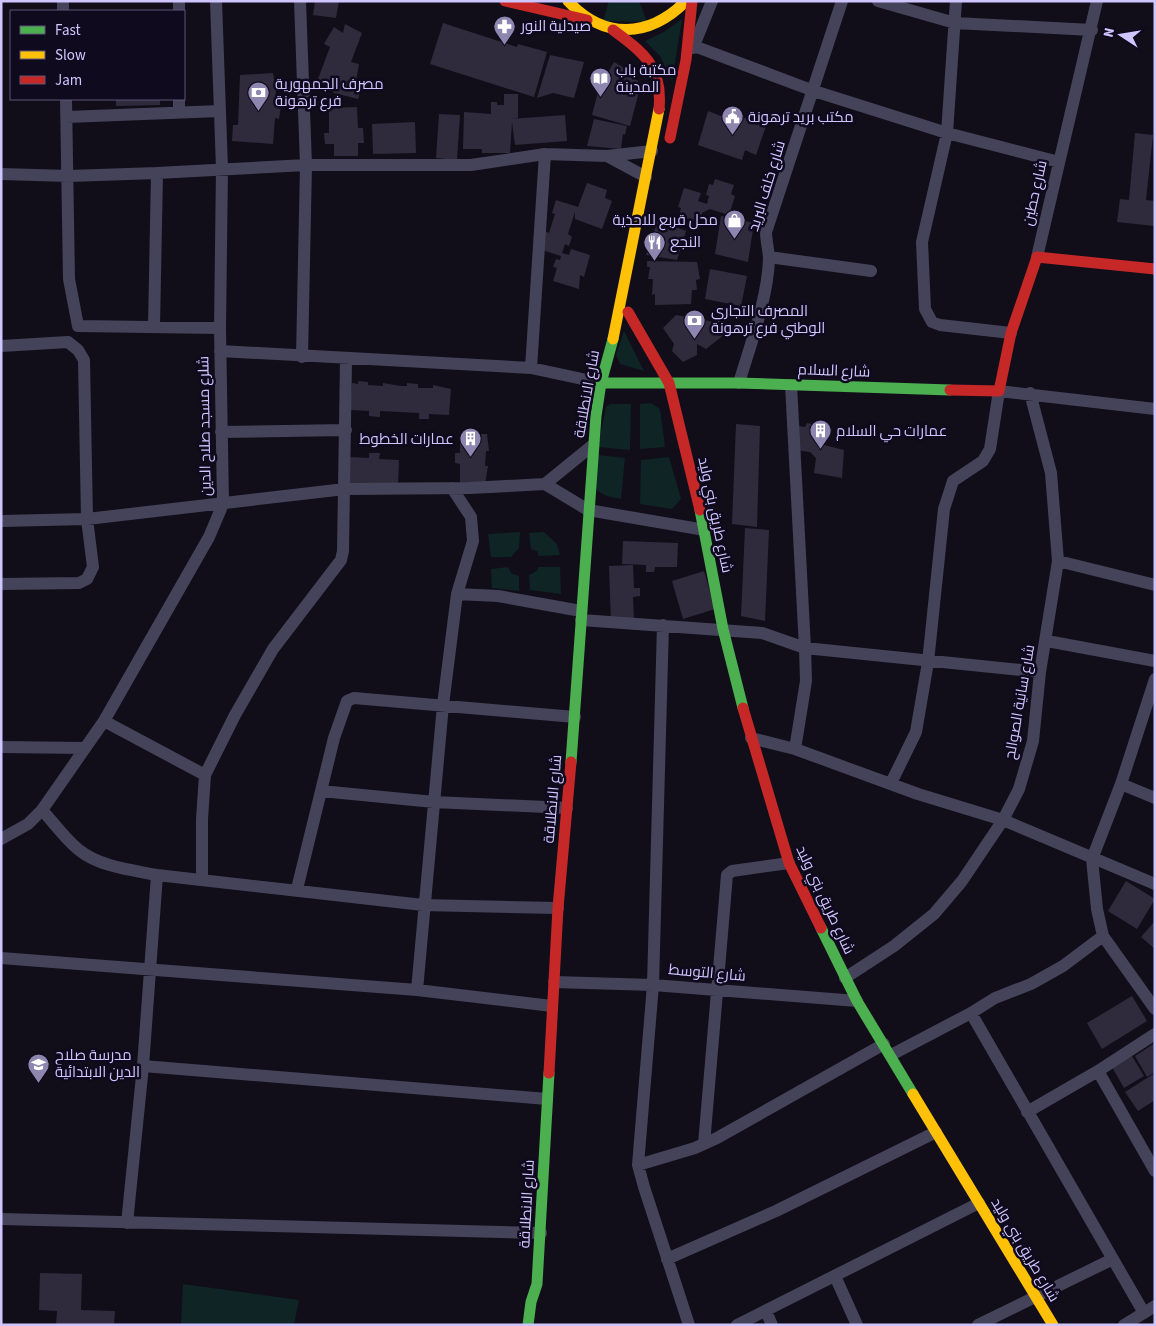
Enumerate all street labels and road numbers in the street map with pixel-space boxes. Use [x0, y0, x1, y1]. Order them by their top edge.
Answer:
street label: شارع خلف البريد [743, 138, 791, 234]
street label: شارع حطين [1017, 158, 1053, 228]
street label: شارع الانطلاقة [569, 348, 605, 440]
street label: شلرع مسجد صلاح الدين [193, 356, 217, 496]
street label: شارع السلام [797, 359, 871, 383]
street label: شارع طريق بني وليد [692, 455, 738, 575]
street label: شارع سانية الصوالح [1000, 643, 1040, 761]
street label: شارع الانطلاقة [539, 754, 567, 844]
street label: شارع طريق بني وليد [790, 842, 859, 958]
street label: شارع التوسط [667, 959, 747, 987]
street label: شارع الانطلاقة [514, 1159, 540, 1249]
street label: شارع طريق بني وليد [985, 1194, 1064, 1306]

